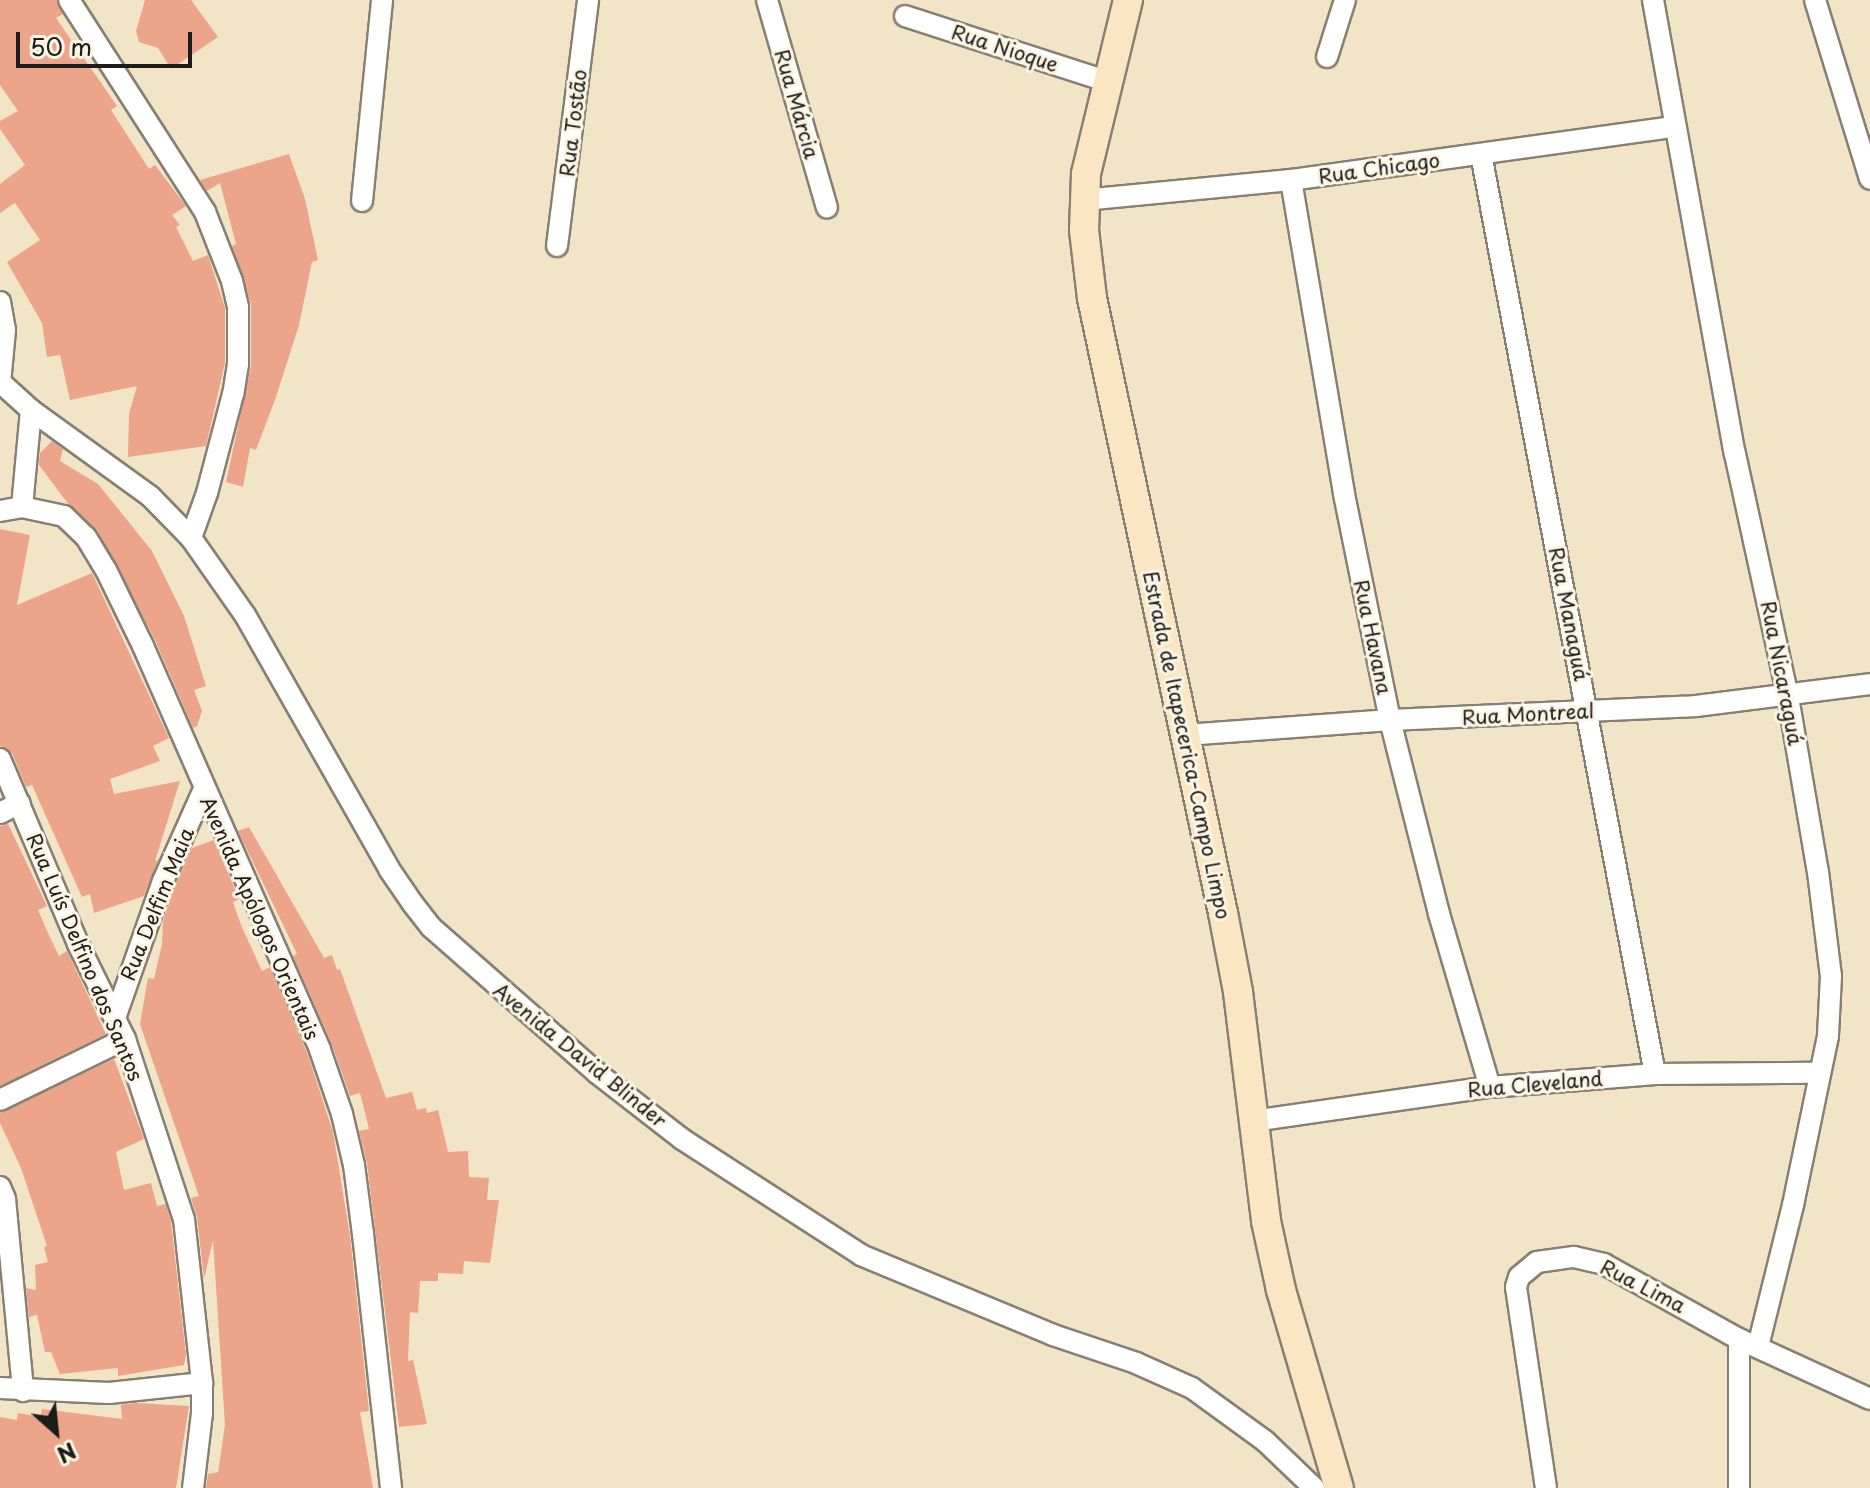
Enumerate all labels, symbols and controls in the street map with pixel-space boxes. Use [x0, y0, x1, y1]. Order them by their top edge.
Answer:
scale bar [20, 16, 196, 66]
street label: Rua Nioque [948, 19, 1062, 77]
text: 50 m [30, 28, 92, 64]
street label: Rua Márcia [770, 46, 824, 162]
street label: Rua Tostão [554, 68, 592, 178]
street label: Rua Chicago [1317, 148, 1441, 188]
street label: Rua Managuá [1544, 544, 1594, 684]
street label: Estrada de Itapecerica-Campo Limpo [1138, 568, 1236, 922]
street label: Rua Havana [1349, 576, 1397, 698]
street label: Rua Nicaraguá [1756, 598, 1808, 748]
street label: Rua Montreal [1461, 699, 1595, 729]
street label: Avenida Apólogos Orientais [196, 793, 324, 1043]
street label: Rua Delfim Maia [115, 824, 199, 984]
street label: Rua Luís Delfino dos Santos [22, 829, 148, 1085]
street label: Avenida David Blinder [489, 978, 671, 1132]
street label: Rua Cleveland [1466, 1066, 1604, 1102]
street label: Rua Lima [1596, 1254, 1690, 1318]
north arrow [16, 1392, 96, 1472]
text: N [52, 1435, 82, 1472]

